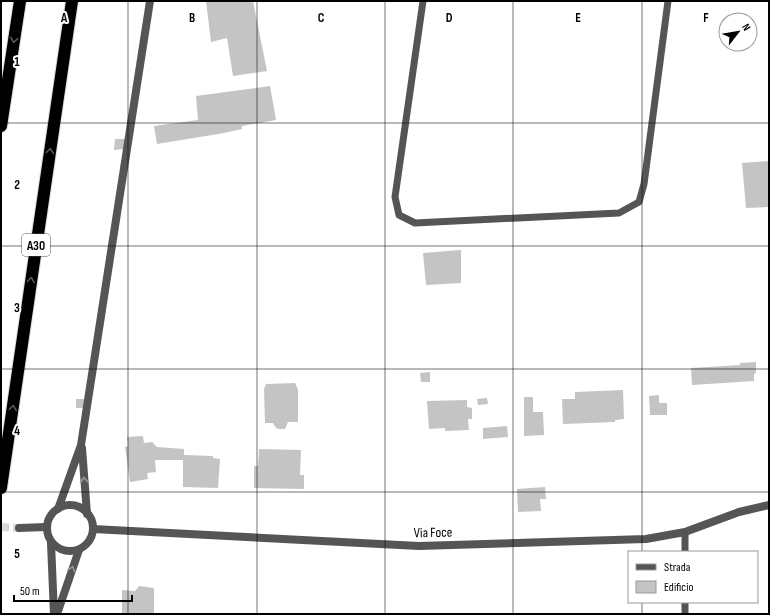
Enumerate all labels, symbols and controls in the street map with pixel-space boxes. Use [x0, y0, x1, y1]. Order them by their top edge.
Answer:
text: A [60, 10, 68, 26]
text: B [189, 10, 195, 26]
text: C [318, 10, 325, 26]
text: D [446, 10, 453, 26]
text: E [575, 10, 581, 26]
text: F [703, 10, 709, 26]
north arrow [718, 12, 758, 52]
text: N [739, 21, 753, 33]
one-way arrow [10, 36, 19, 43]
text: 1 [14, 54, 20, 70]
one-way arrow [45, 148, 54, 154]
text: 2 [14, 177, 20, 193]
road number: A30 [22, 234, 50, 256]
one-way arrow [26, 277, 35, 283]
text: 3 [14, 300, 20, 316]
one-way arrow [8, 405, 17, 411]
text: 4 [14, 423, 20, 439]
one-way arrow [80, 477, 89, 483]
street label: Via Foce [414, 524, 452, 541]
text: 5 [14, 546, 20, 562]
legend [628, 551, 758, 603]
text: Strada [664, 560, 691, 575]
one-way arrow [68, 565, 76, 572]
scale bar [14, 577, 132, 603]
text: Edificio [664, 580, 693, 595]
text: 50 m [20, 584, 40, 599]

